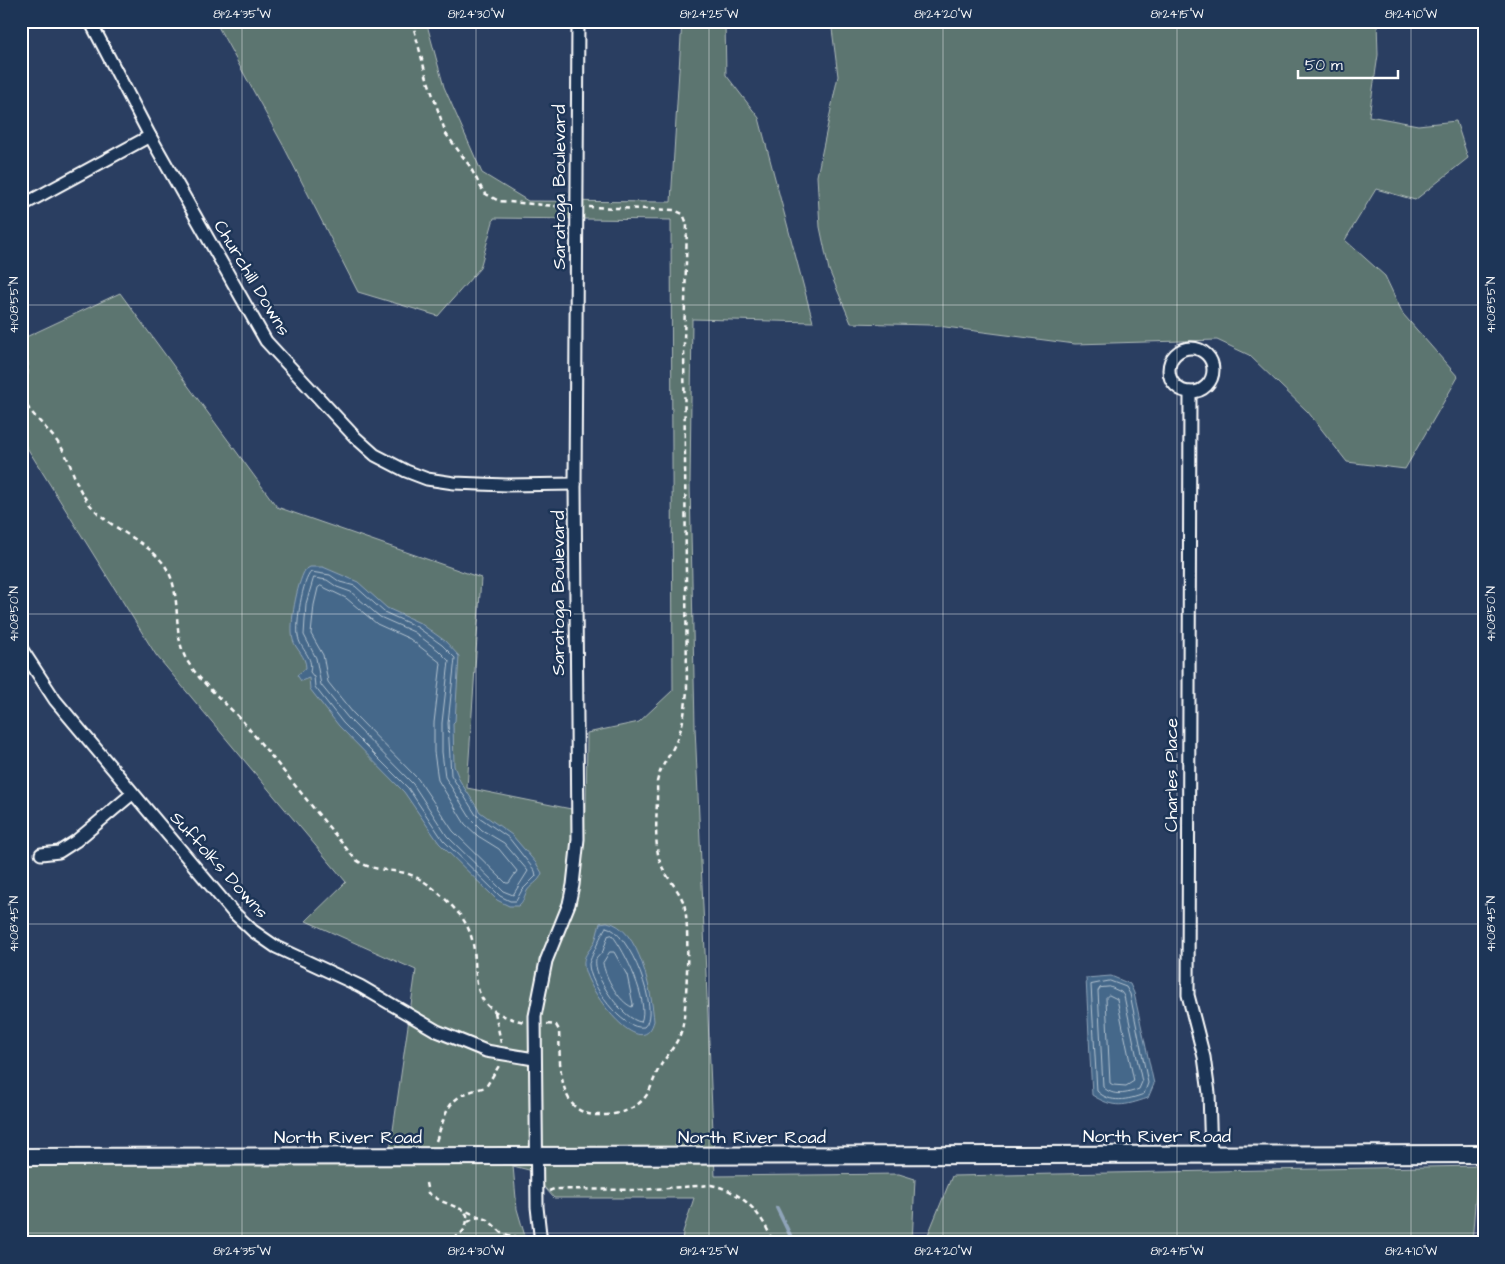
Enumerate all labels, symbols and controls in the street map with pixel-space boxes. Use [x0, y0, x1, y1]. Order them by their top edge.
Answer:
text: 81°24'35"W [213, 6, 272, 23]
text: 81°24'30"W [448, 6, 505, 23]
text: 81°24'25"W [680, 6, 739, 23]
text: 81°24'20"W [914, 6, 972, 23]
text: 81°24'15"W [1150, 6, 1204, 23]
text: 81°24'10"W [1385, 6, 1438, 23]
scale bar [1298, 48, 1398, 80]
text: 50 m [1305, 55, 1343, 76]
street label: Saratoga Boulevard [547, 104, 573, 270]
street label: Churchill Downs [208, 215, 296, 341]
text: 41°08'55"N [6, 276, 23, 334]
text: 41°08'55"N [1483, 276, 1500, 334]
street label: Saratoga Boulevard [546, 510, 572, 676]
text: 41°08'50"N [6, 585, 23, 642]
text: 41°08'50"N [1483, 585, 1500, 642]
street label: Charles Place [1159, 718, 1184, 832]
street label: Suffolks Downs [164, 806, 274, 924]
text: 41°08'45"N [6, 895, 23, 952]
text: 41°08'45"N [1483, 895, 1500, 952]
street label: North River Road [1083, 1124, 1231, 1149]
street label: North River Road [274, 1125, 422, 1150]
street label: North River Road [678, 1125, 826, 1150]
text: 81°24'35"W [213, 1243, 272, 1260]
text: 81°24'30"W [448, 1243, 505, 1260]
text: 81°24'25"W [680, 1243, 739, 1260]
text: 81°24'20"W [914, 1243, 972, 1260]
text: 81°24'15"W [1150, 1243, 1204, 1260]
text: 81°24'10"W [1385, 1243, 1438, 1260]

